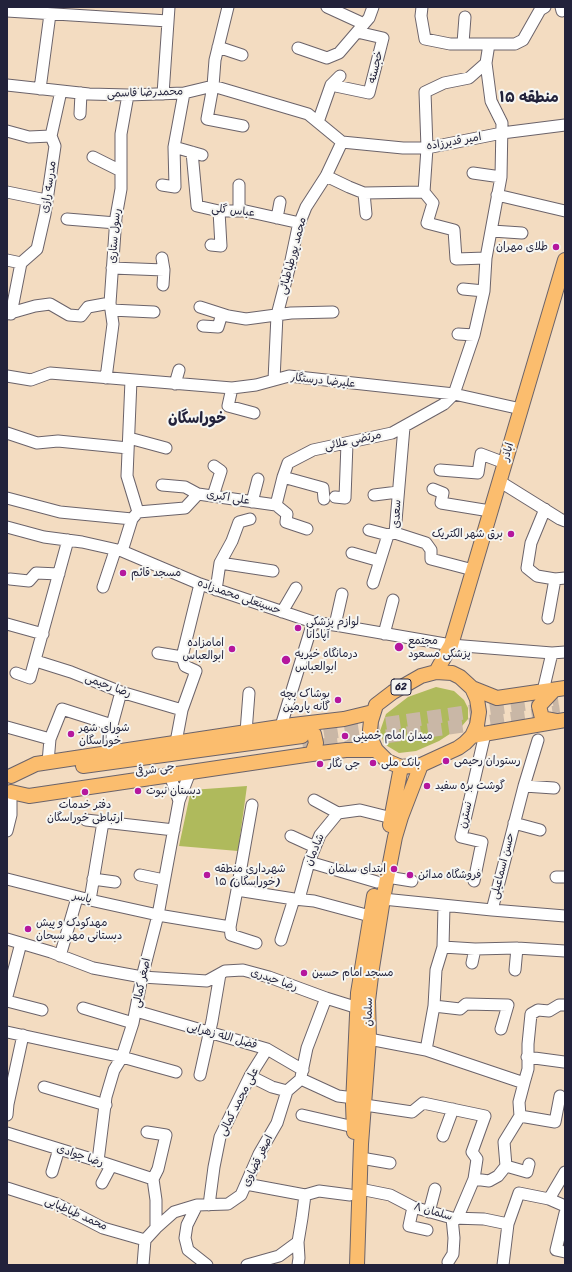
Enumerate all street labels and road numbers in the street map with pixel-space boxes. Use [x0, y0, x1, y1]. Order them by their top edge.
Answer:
street label: خجسته [366, 49, 386, 85]
street label: محمدرضا قاسمی [107, 85, 183, 101]
street label: امیر قدیرزاده [425, 131, 483, 153]
street label: مدرسه رازی [38, 160, 60, 214]
street label: عباس گلی [211, 202, 255, 220]
street label: رسول ستاری [106, 208, 124, 264]
street label: محمد پورطباطبائی [276, 216, 310, 296]
street label: علیرضا درستگار [290, 371, 356, 391]
street label: مرتضی علائی [323, 429, 383, 453]
street label: اباذر [499, 441, 517, 463]
street label: علی اکبری [205, 488, 251, 508]
street label: سعدی [390, 499, 404, 529]
street label: حسینعلی محمدزاده [196, 577, 282, 617]
street label: رضا رحیمی [83, 672, 133, 700]
road number: 62 [391, 679, 411, 695]
street label: جی شرقی [134, 760, 176, 780]
street label: نسترن [456, 800, 476, 830]
street label: حسن اسماعیلی [488, 831, 518, 901]
street label: شادمان [302, 832, 328, 868]
street label: یاسر [71, 889, 93, 907]
street label: اصغر کمالی [130, 957, 154, 1009]
street label: رضا حیدری [249, 966, 299, 994]
street label: سلمان [362, 997, 376, 1027]
street label: فضل الله زهرایی [185, 1020, 259, 1052]
street label: علی محمد کمالی [216, 1066, 262, 1138]
street label: اصغر قضاوی [240, 1133, 276, 1189]
street label: رضا جوادی [55, 1142, 105, 1170]
street label: محمد طباطبایی [43, 1194, 109, 1234]
street label: سلمان ۸ [412, 1200, 454, 1224]

